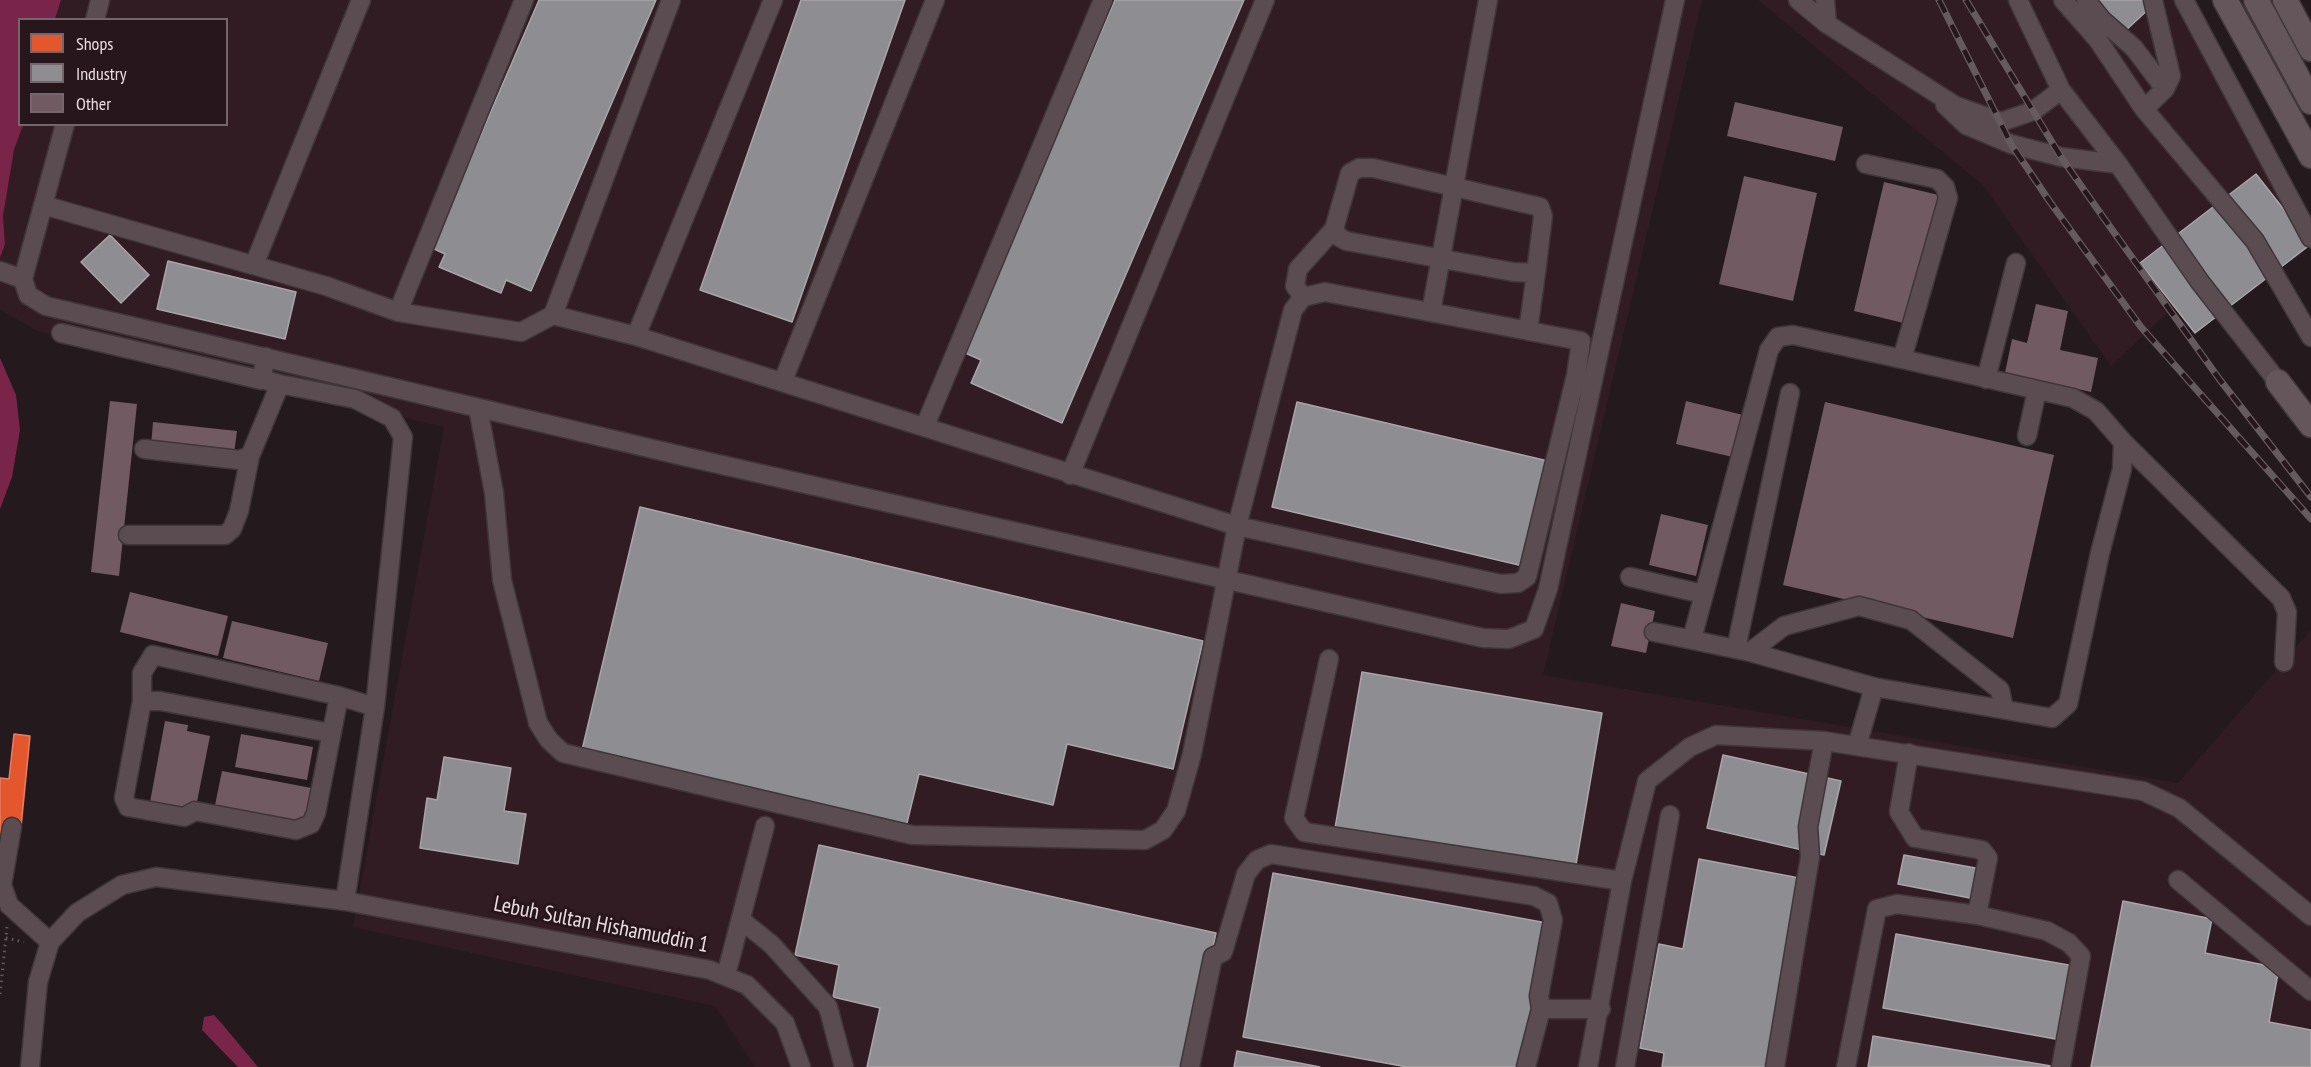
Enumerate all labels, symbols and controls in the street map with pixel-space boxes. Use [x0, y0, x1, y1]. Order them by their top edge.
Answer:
legend [18, 18, 228, 126]
text: Shops [76, 32, 113, 55]
text: Industry [76, 62, 126, 85]
text: Other [76, 92, 111, 115]
street label: Lebuh Sultan Hishamuddin 1 [491, 891, 711, 959]

